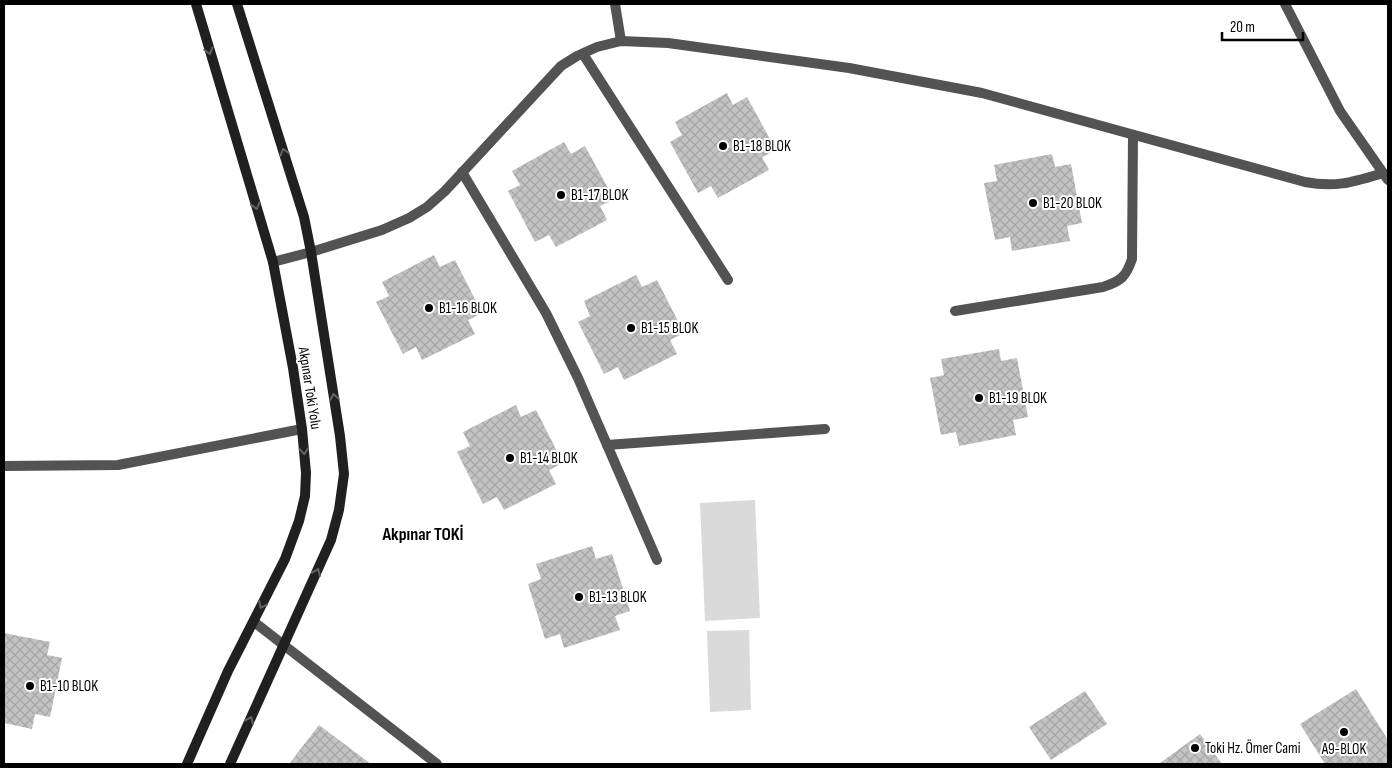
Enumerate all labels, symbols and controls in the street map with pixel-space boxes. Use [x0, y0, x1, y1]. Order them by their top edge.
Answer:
scale bar [1222, 10, 1303, 42]
text: 20 m [1230, 18, 1255, 37]
one-way arrow [204, 46, 214, 54]
place label: B1-18 BLOK [733, 137, 791, 156]
marker: B1-18 BLOK [717, 140, 729, 152]
one-way arrow [280, 149, 290, 157]
place label: B1-17 BLOK [571, 186, 628, 205]
marker: B1-17 BLOK [555, 189, 567, 201]
place label: B1-20 BLOK [1043, 194, 1102, 213]
marker: B1-20 BLOK [1027, 197, 1039, 209]
one-way arrow [250, 202, 260, 210]
place label: B1-16 BLOK [439, 299, 497, 318]
marker: B1-16 BLOK [423, 302, 435, 314]
place label: B1-15 BLOK [641, 319, 698, 338]
marker: B1-15 BLOK [625, 322, 637, 334]
street label: Akpınar Toki Yolu [293, 344, 325, 431]
place label: B1-19 BLOK [989, 389, 1047, 408]
one-way arrow [330, 392, 340, 401]
marker: B1-19 BLOK [973, 392, 985, 404]
one-way arrow [298, 448, 309, 456]
place label: B1-14 BLOK [520, 449, 578, 468]
marker: B1-14 BLOK [504, 452, 516, 464]
district label: Akpınar TOKİ [381, 524, 464, 545]
one-way arrow [310, 568, 321, 577]
place label: B1-13 BLOK [589, 588, 647, 607]
marker: B1-13 BLOK [573, 591, 585, 603]
one-way arrow [258, 600, 268, 609]
place label: B1-10 BLOK [40, 677, 98, 696]
marker: B1-10 BLOK [24, 680, 36, 692]
one-way arrow [244, 716, 254, 725]
marker: A9-BLOK [1338, 726, 1350, 738]
place label: Toki Hz. Ömer Cami [1205, 739, 1301, 758]
place label: A9-BLOK [1321, 740, 1367, 759]
marker: Toki Hz. Ömer Cami [1189, 742, 1201, 754]

